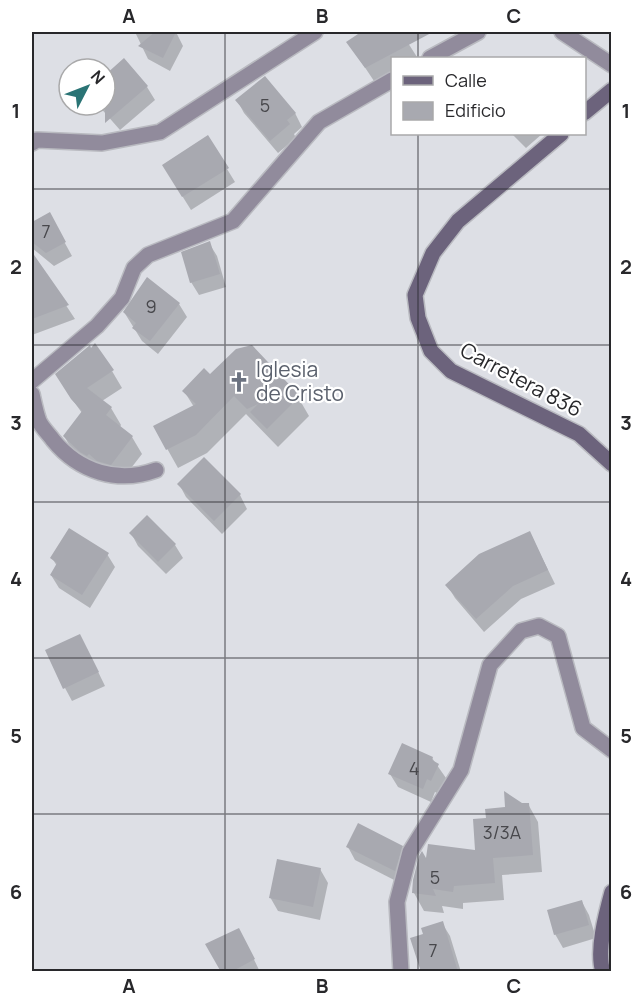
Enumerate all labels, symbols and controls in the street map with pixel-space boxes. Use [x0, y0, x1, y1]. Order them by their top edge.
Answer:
text: A [122, 2, 136, 29]
text: B [316, 2, 329, 29]
text: C [507, 2, 521, 29]
north arrow [57, 57, 117, 117]
legend [391, 57, 586, 135]
text: N [86, 65, 110, 89]
text: Calle [445, 68, 487, 92]
house number: 5 [260, 93, 270, 117]
text: 1 [12, 97, 20, 124]
text: 1 [622, 97, 630, 124]
text: Edificio [445, 98, 506, 122]
house number: 7 [41, 219, 51, 243]
text: 2 [10, 253, 22, 280]
text: 2 [620, 253, 632, 280]
house number: 9 [145, 294, 157, 318]
street label: Carretera 836 [456, 335, 587, 423]
place label: Iglesia de Cristo [256, 355, 344, 407]
church icon: Iglesia de Cristo [227, 370, 251, 394]
text: 3 [10, 409, 22, 436]
text: 3 [620, 409, 632, 436]
text: 4 [10, 565, 22, 592]
text: 4 [620, 565, 632, 592]
text: 5 [10, 722, 22, 749]
text: 5 [620, 722, 632, 749]
house number: 4 [409, 756, 419, 780]
house number: 3/3A [483, 820, 522, 844]
house number: 5 [430, 865, 440, 889]
text: 6 [10, 878, 22, 905]
text: 6 [620, 878, 632, 905]
house number: 7 [428, 938, 438, 962]
text: A [122, 972, 136, 999]
text: B [316, 972, 329, 999]
text: C [507, 972, 521, 999]

